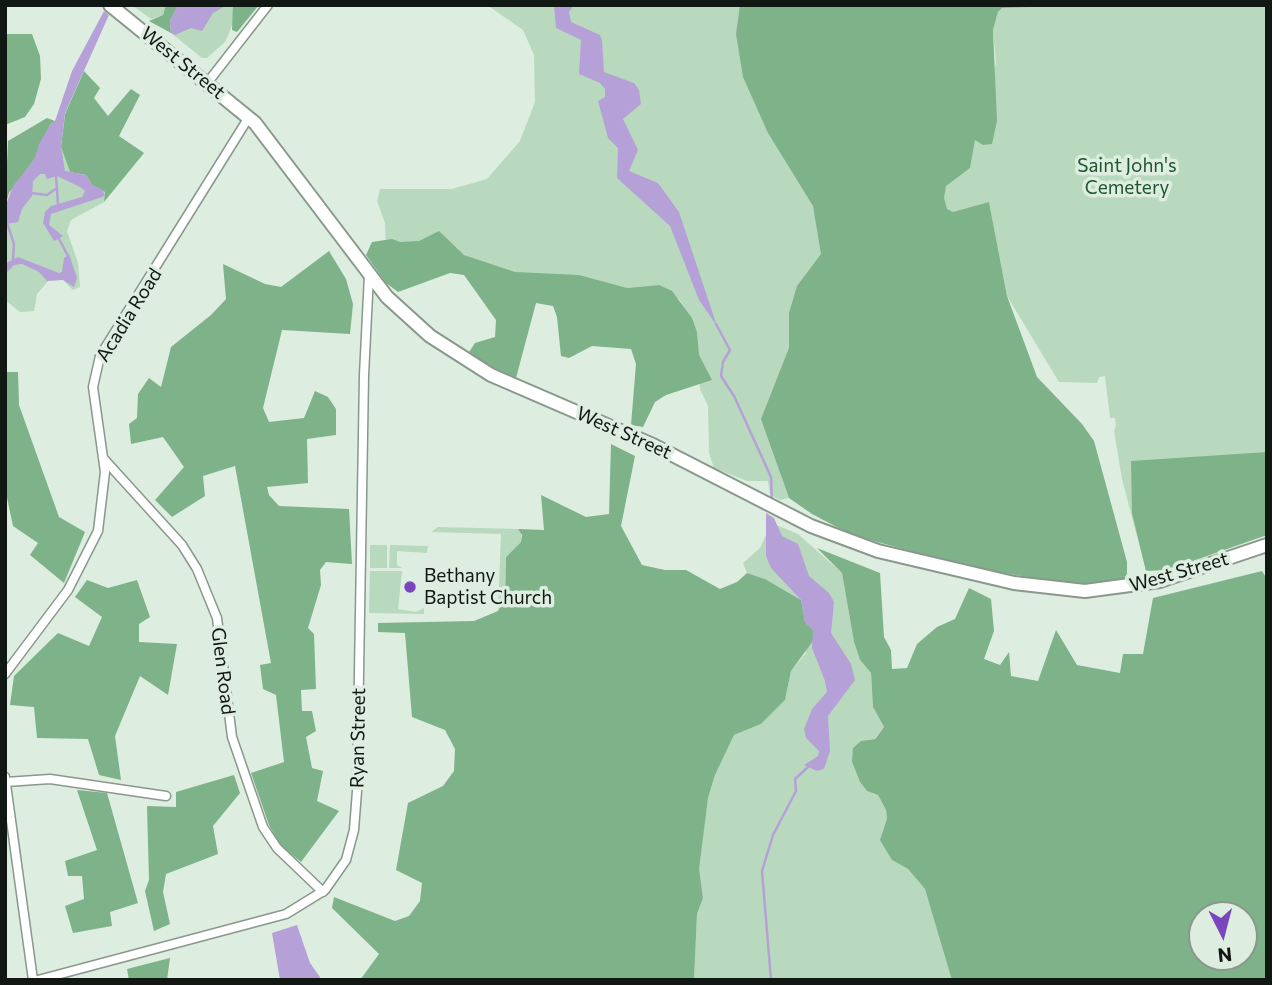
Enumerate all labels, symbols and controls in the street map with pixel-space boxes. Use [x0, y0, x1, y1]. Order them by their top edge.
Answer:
street label: West Street [136, 22, 230, 104]
park label: Saint John's Cemetery [1077, 155, 1177, 199]
street label: Acadia Road [91, 264, 167, 366]
street label: West Street [573, 402, 675, 464]
street label: West Street [1127, 547, 1231, 597]
place label: Bethany Baptist Church [424, 565, 552, 609]
marker: Bethany Baptist Church [402, 579, 418, 595]
street label: Glen Road [206, 626, 240, 716]
street label: Ryan Street [346, 688, 370, 788]
north arrow [1188, 901, 1258, 971]
text: N [1217, 943, 1233, 968]

